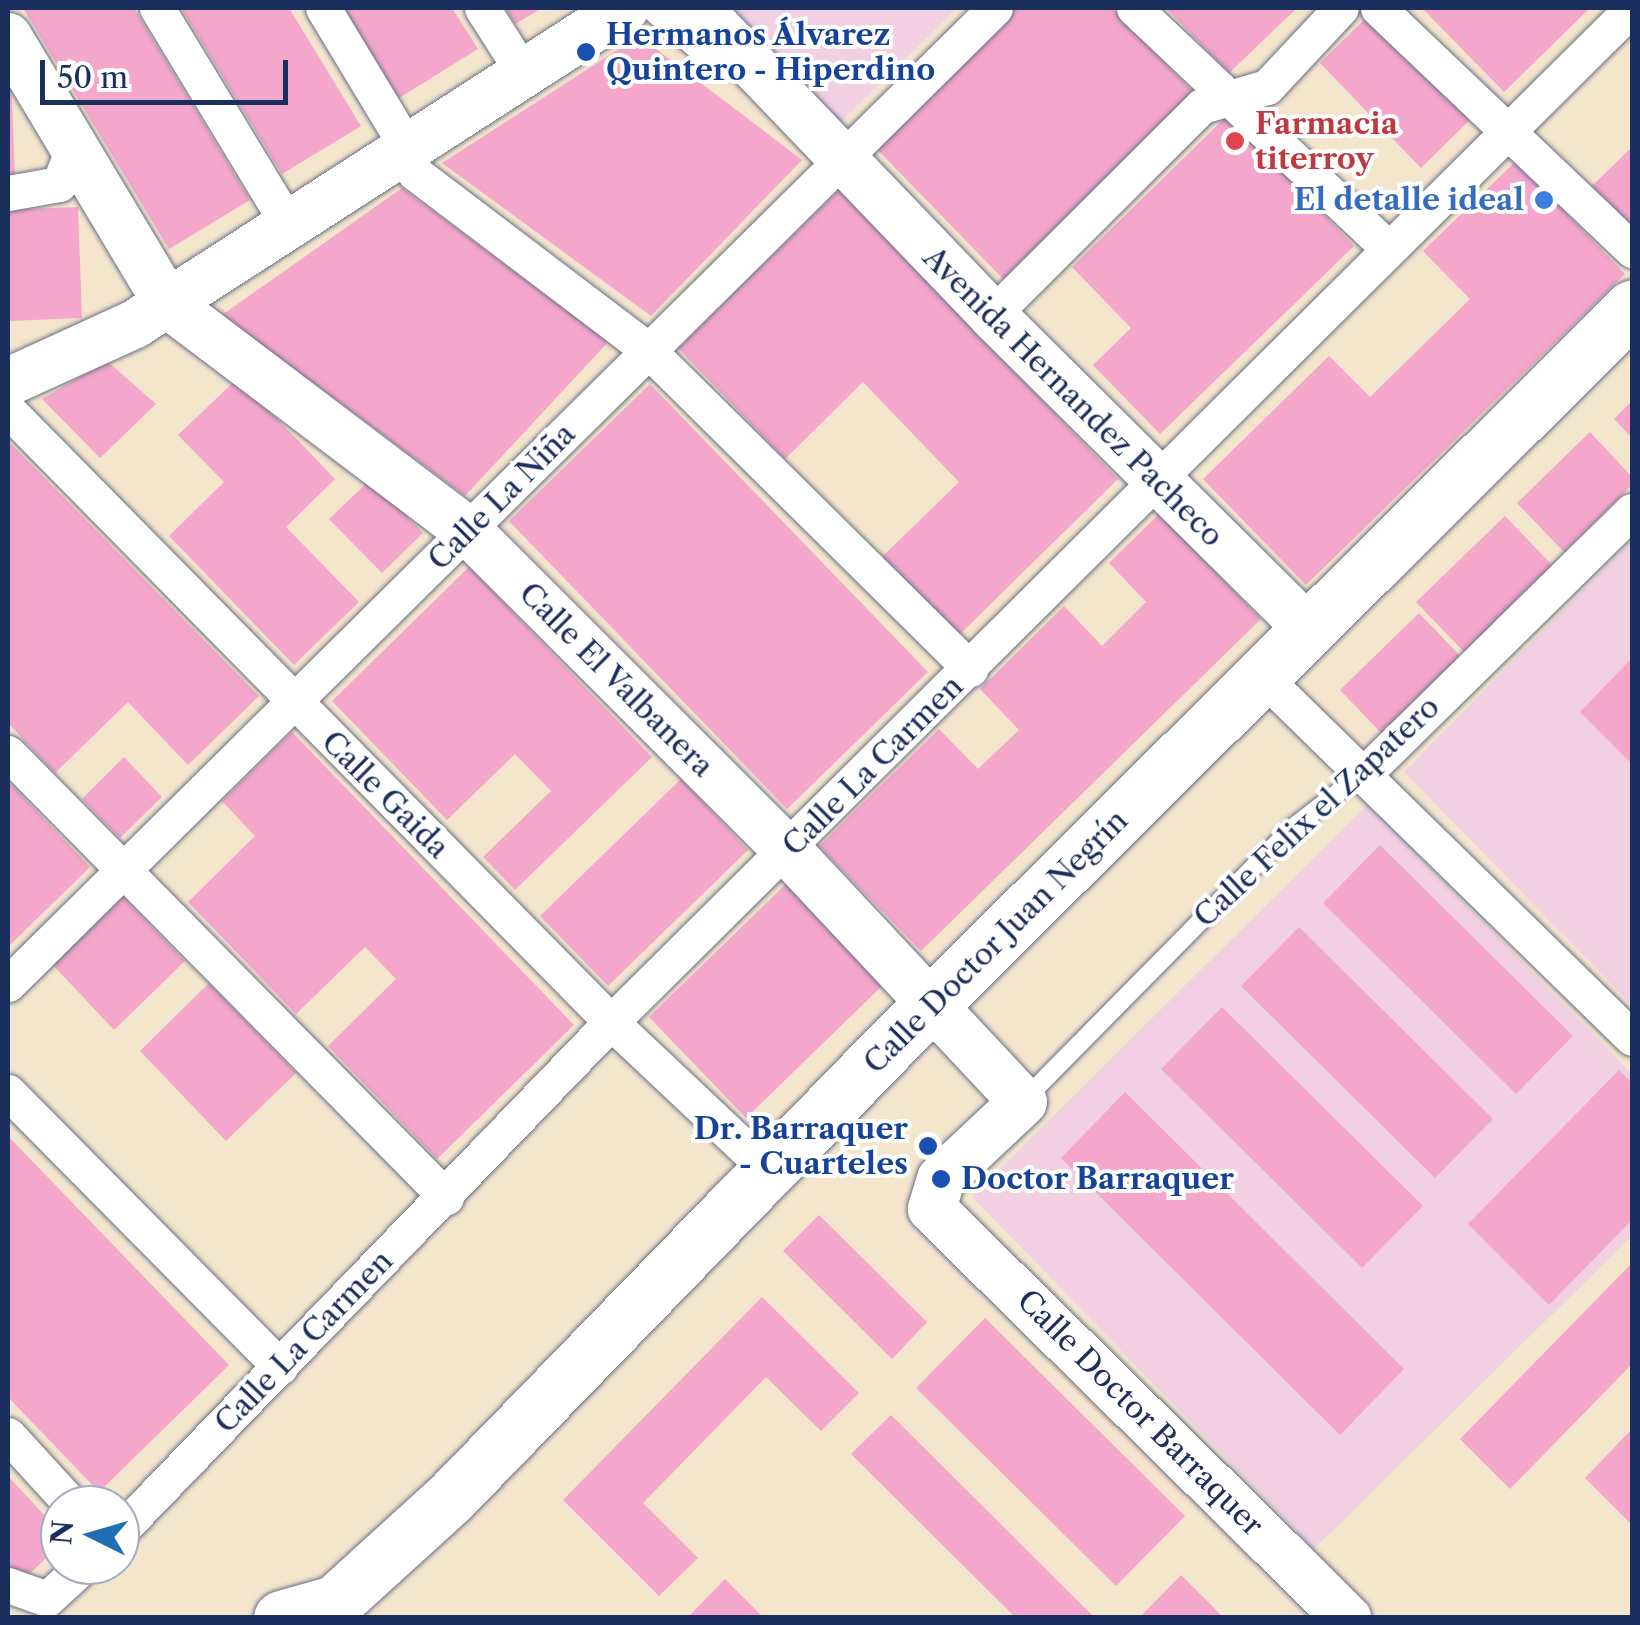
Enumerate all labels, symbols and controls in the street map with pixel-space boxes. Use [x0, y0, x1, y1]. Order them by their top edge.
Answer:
place label: Hermanos Álvarez Quintero - Hiperdino [606, 17, 935, 88]
scale bar [45, 40, 292, 102]
marker: Hermanos Álvarez Quintero - Hiperdino [575, 41, 597, 63]
text: 50 m [57, 59, 128, 96]
place label: Farmacia titerroy [1255, 106, 1398, 176]
marker: Farmacia titerroy [1224, 130, 1246, 152]
place label: El detalle ideal [1294, 182, 1524, 218]
marker: El detalle ideal [1533, 189, 1555, 211]
street label: Avenida Hernandez Pacheco [915, 239, 1231, 555]
street label: Calle La Niña [421, 416, 583, 578]
street label: Calle El Valbanera [511, 575, 721, 785]
street label: Calle La Carmen [775, 668, 971, 864]
street label: Calle Felix el Zapatero [1187, 689, 1447, 935]
street label: Calle Gaida [314, 724, 456, 866]
street label: Calle Doctor Juan Negrín [857, 803, 1135, 1081]
place label: Dr. Barraquer - Cuarteles [694, 1111, 908, 1182]
marker: Dr. Barraquer - Cuarteles [917, 1135, 939, 1157]
place label: Doctor Barraquer [961, 1161, 1234, 1197]
marker: Doctor Barraquer [930, 1168, 952, 1190]
street label: Calle La Carmen [208, 1243, 400, 1441]
street label: Calle Doctor Barraquer [1009, 1282, 1271, 1544]
north arrow [40, 1485, 140, 1585]
text: N [44, 1519, 80, 1546]

